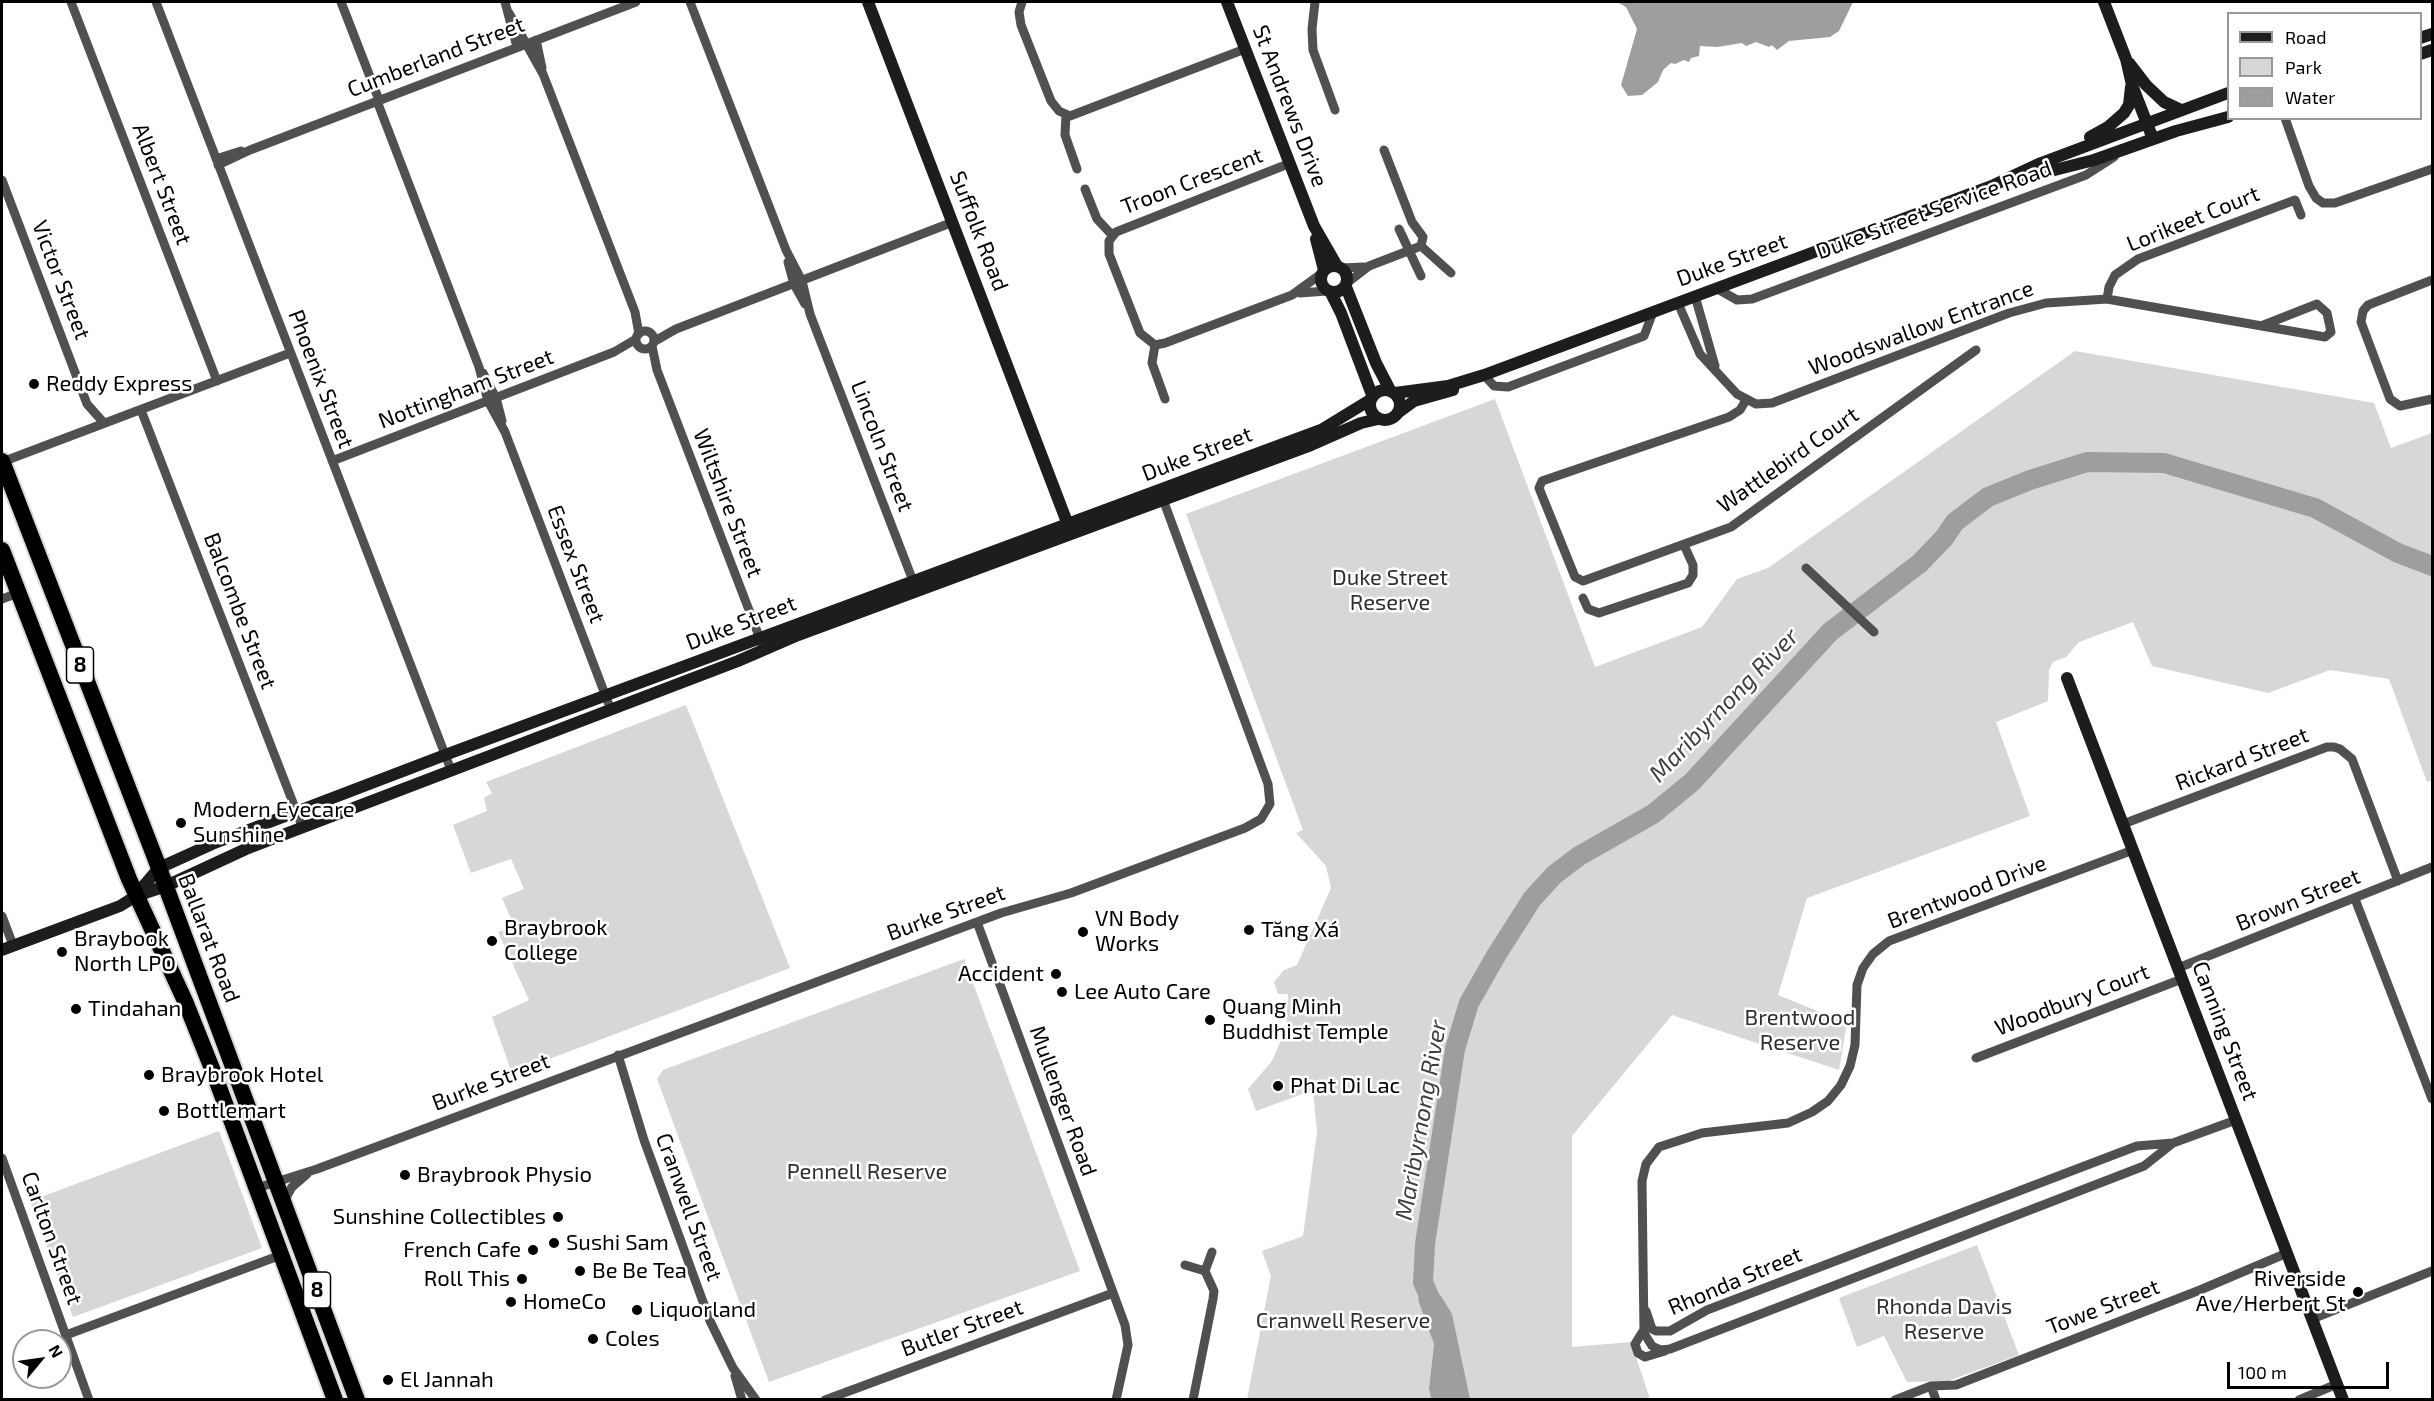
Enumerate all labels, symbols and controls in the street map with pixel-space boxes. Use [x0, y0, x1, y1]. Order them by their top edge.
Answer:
street label: Cumberland Street [344, 11, 528, 103]
legend [2227, 12, 2422, 120]
street label: St Andrews Drive [1247, 21, 1333, 191]
text: Road [2285, 26, 2326, 48]
text: Park [2285, 56, 2322, 78]
text: Water [2285, 86, 2335, 108]
street label: Albert Street [127, 120, 197, 248]
street label: Troon Crescent [1117, 142, 1267, 220]
street label: Duke Street Service Road [1813, 155, 2055, 265]
street label: Suffolk Road [944, 167, 1014, 295]
street label: Lorikeet Court [2123, 180, 2263, 258]
street label: Victor Street [26, 217, 96, 343]
street label: Duke Street [1673, 228, 1791, 292]
street label: Woodswallow Entrance [1805, 275, 2037, 381]
street label: Phoenix Street [283, 306, 359, 452]
street label: Nottingham Street [375, 343, 557, 435]
place label: Reddy Express [46, 371, 192, 397]
marker: Reddy Express [27, 377, 41, 391]
street label: Lincoln Street [845, 377, 919, 515]
street label: Wattlebird Court [1712, 401, 1864, 519]
street label: Duke Street [1138, 421, 1256, 487]
street label: Wiltshire Street [688, 425, 768, 581]
street label: Essex Street [541, 501, 611, 627]
street label: Balcombe Street [198, 529, 282, 693]
park label: Duke Street Reserve [1332, 565, 1448, 616]
street label: Duke Street [682, 590, 800, 656]
water label: Maribyrnong River [1643, 622, 1805, 788]
road number: 8 [66, 647, 94, 683]
street label: Rickard Street [2172, 722, 2312, 796]
place label: Modern Eyecare Sunshine [193, 797, 355, 848]
marker: Modern Eyecare Sunshine [174, 816, 188, 830]
street label: Brentwood Drive [1884, 850, 2050, 934]
street label: Brown Street [2232, 863, 2364, 937]
street label: Ballarat Road [172, 870, 246, 1006]
street label: Burke Street [883, 879, 1009, 947]
place label: VN Body Works [1095, 906, 1179, 957]
place label: Braybrook College [504, 915, 607, 966]
place label: Tăng Xá [1261, 917, 1339, 943]
marker: Tăng Xá [1242, 923, 1256, 937]
marker: VN Body Works [1076, 925, 1090, 939]
place label: Braybook North LPO [74, 926, 176, 978]
marker: Braybrook College [485, 934, 499, 948]
marker: Braybook North LPO [55, 945, 69, 959]
street label: Woodbury Court [1991, 958, 2153, 1042]
street label: Canning Street [2186, 958, 2264, 1104]
place label: Accident [958, 961, 1044, 987]
marker: Accident [1049, 967, 1063, 981]
place label: Lee Auto Care [1074, 979, 1211, 1005]
marker: Lee Auto Care [1055, 985, 1069, 999]
place label: Quang Minh Buddhist Temple [1222, 994, 1389, 1046]
place label: Tindahan [88, 996, 181, 1022]
marker: Tindahan [69, 1002, 83, 1016]
park label: Brentwood Reserve [1745, 1005, 1855, 1056]
marker: Quang Minh Buddhist Temple [1203, 1013, 1217, 1027]
water label: Maribyrnong River [1389, 1018, 1453, 1222]
street label: Mullenger Road [1024, 1022, 1102, 1180]
street label: Burke Street [429, 1048, 553, 1116]
place label: Braybrook Hotel [161, 1062, 323, 1088]
marker: Braybrook Hotel [142, 1068, 156, 1082]
place label: Phat Di Lac [1290, 1073, 1400, 1099]
marker: Phat Di Lac [1271, 1079, 1285, 1093]
place label: Bottlemart [176, 1098, 286, 1124]
marker: Bottlemart [157, 1104, 171, 1118]
street label: Cranwell Street [650, 1130, 728, 1284]
park label: Pennell Reserve [787, 1159, 947, 1185]
place label: Braybrook Physio [417, 1162, 592, 1188]
street label: Carlton Street [16, 1168, 88, 1308]
marker: Braybrook Physio [398, 1168, 412, 1182]
place label: Sunshine Collectibles [333, 1204, 546, 1230]
marker: Sunshine Collectibles [551, 1210, 565, 1224]
place label: Sushi Sam [566, 1230, 669, 1256]
marker: Sushi Sam [547, 1236, 561, 1250]
place label: French Cafe [403, 1237, 521, 1263]
street label: Rhonda Street [1664, 1241, 1806, 1321]
marker: French Cafe [526, 1243, 540, 1257]
place label: Be Be Tea [592, 1258, 687, 1284]
marker: Be Be Tea [573, 1264, 587, 1278]
place label: Roll This [424, 1266, 510, 1292]
place label: Riverside Ave/Herbert St [2196, 1266, 2346, 1318]
road number: 8 [304, 1272, 330, 1308]
marker: Roll This [515, 1272, 529, 1286]
street label: Towe Street [2043, 1273, 2163, 1341]
marker: Riverside Ave/Herbert St [2351, 1285, 2365, 1299]
place label: HomeCo [523, 1289, 606, 1315]
street label: Butler Street [897, 1294, 1027, 1362]
park label: Rhonda Davis Reserve [1876, 1294, 2012, 1346]
marker: HomeCo [504, 1295, 518, 1309]
place label: Liquorland [649, 1297, 756, 1323]
marker: Liquorland [630, 1303, 644, 1317]
park label: Cranwell Reserve [1256, 1308, 1430, 1334]
place label: Coles [605, 1326, 660, 1352]
north arrow [12, 1329, 72, 1389]
marker: Coles [586, 1332, 600, 1346]
text: N [45, 1341, 68, 1361]
scale bar [2230, 1350, 2392, 1388]
text: 100 m [2238, 1361, 2287, 1383]
place label: El Jannah [400, 1367, 494, 1393]
marker: El Jannah [381, 1373, 395, 1387]

